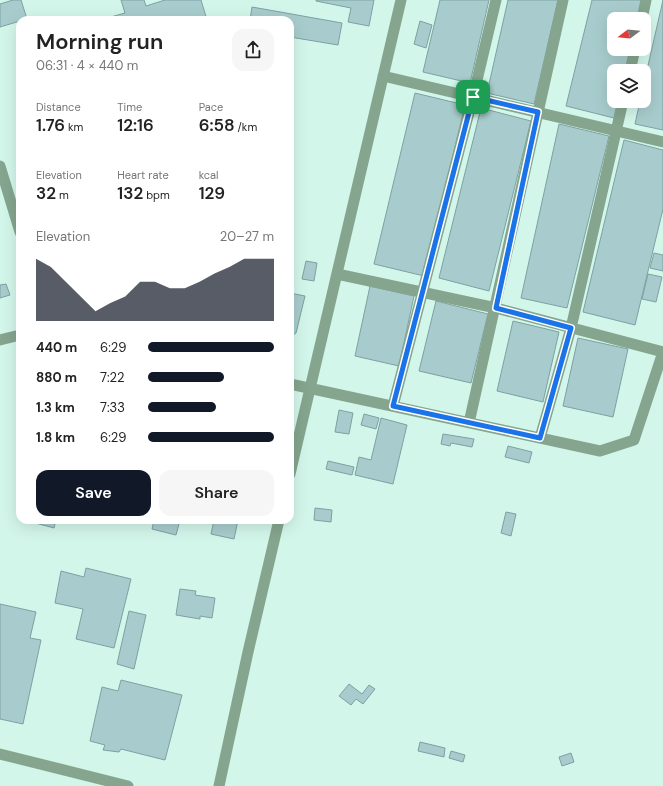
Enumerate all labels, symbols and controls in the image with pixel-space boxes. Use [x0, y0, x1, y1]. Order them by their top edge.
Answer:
north arrow [607, 12, 651, 56]
map controls [607, 12, 651, 108]
text: Morning run [36, 27, 163, 56]
button: share [232, 29, 274, 71]
text: 06:31 · 4 × 440 m [36, 57, 138, 74]
button: layers [607, 64, 651, 108]
pin [456, 80, 490, 114]
icon: arrive [462, 86, 484, 108]
text: Distance [36, 100, 81, 114]
text: Time [117, 100, 142, 114]
text: Pace [199, 100, 223, 114]
text: 1.76 [36, 114, 65, 136]
text: 12:16 [117, 114, 154, 136]
text: 6:58 [199, 114, 235, 136]
text: km [65, 120, 83, 134]
text: /km [235, 120, 257, 134]
text: Elevation [36, 168, 82, 182]
text: Heart rate [117, 168, 169, 182]
text: kcal [199, 168, 219, 182]
text: 32 [36, 182, 56, 204]
text: 132 [117, 182, 143, 204]
text: 129 [199, 182, 225, 204]
text: m [56, 188, 69, 202]
text: bpm [143, 188, 170, 202]
text: Elevation [36, 228, 90, 245]
text: 20–27 m [220, 228, 274, 245]
text: 440 m [36, 339, 77, 356]
text: 6:29 [100, 339, 126, 356]
text: 880 m [36, 369, 77, 386]
text: 7:22 [100, 369, 125, 386]
text: 1.3 km [36, 399, 75, 416]
text: 7:33 [100, 399, 125, 416]
text: 1.8 km [36, 429, 75, 446]
text: 6:29 [100, 429, 126, 446]
button: Save [36, 470, 151, 516]
button: Share [159, 470, 274, 516]

